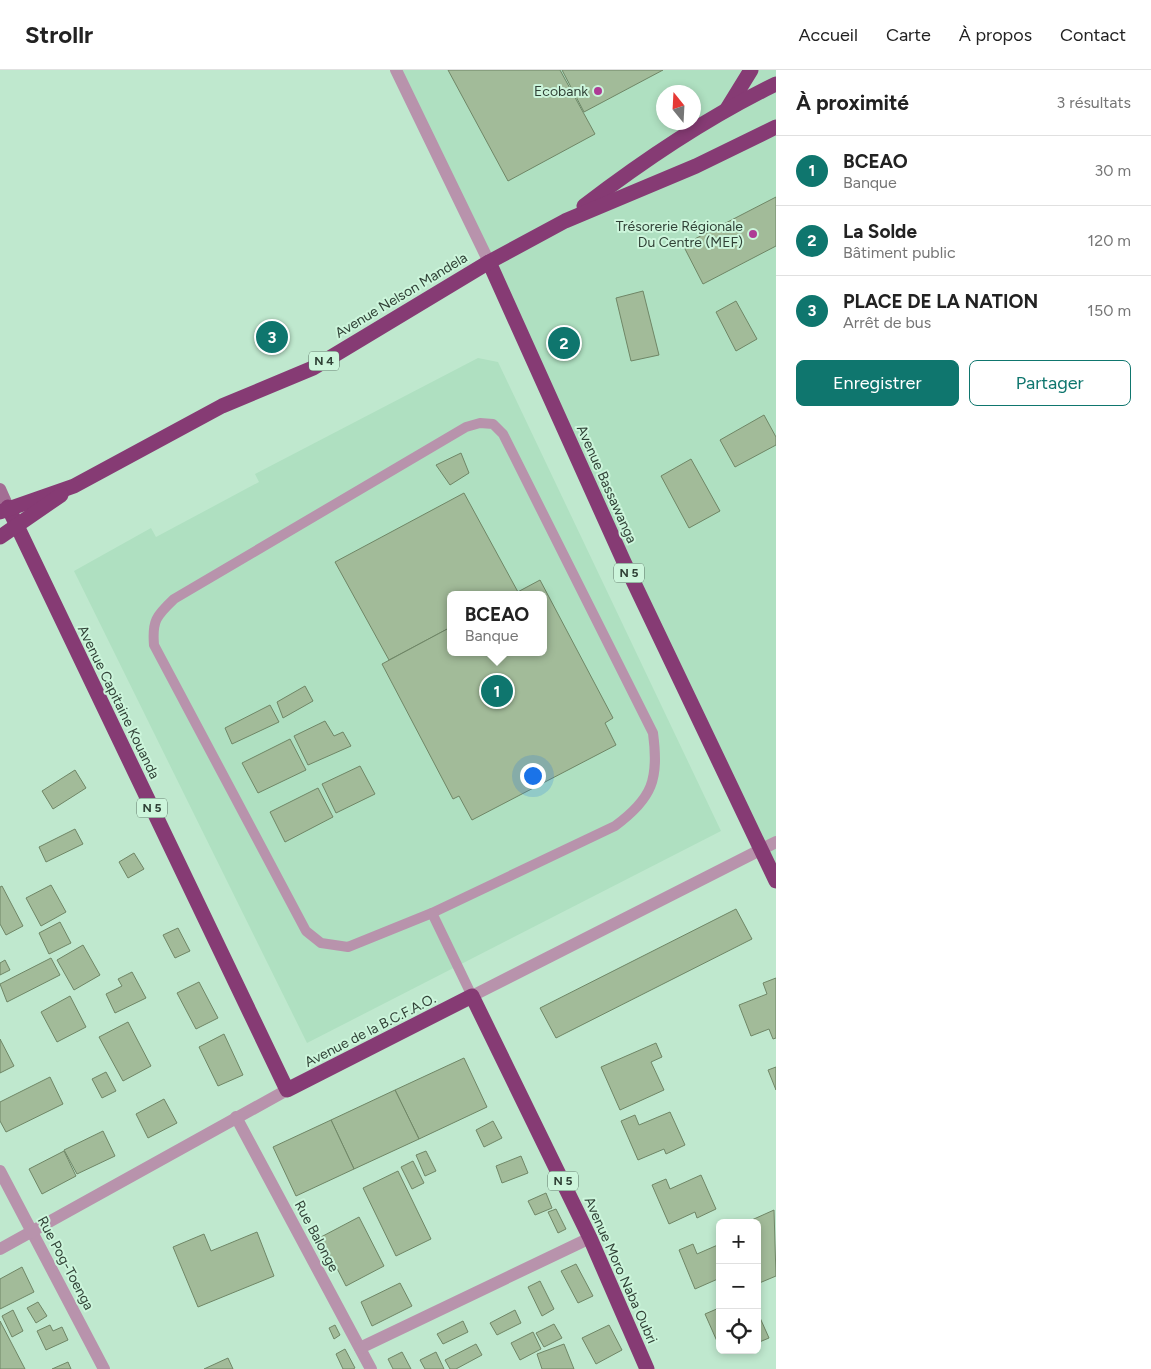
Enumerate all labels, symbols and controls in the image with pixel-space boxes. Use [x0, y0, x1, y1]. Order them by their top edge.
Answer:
text: Strollr [25, 20, 93, 49]
text: Accueil [798, 24, 858, 46]
text: Carte [886, 24, 931, 46]
text: À propos [959, 24, 1032, 46]
text: Contact [1060, 24, 1126, 46]
place label: Ecobank [534, 83, 588, 100]
marker: Ecobank [592, 85, 604, 97]
north arrow [656, 85, 701, 130]
text: À proximité [796, 90, 909, 115]
text: 3 résultats [1057, 93, 1131, 112]
text: BCEAO [843, 150, 908, 173]
text: 1 [809, 161, 815, 180]
text: 30 m [1094, 161, 1131, 180]
text: Banque [843, 173, 897, 192]
place label: Trésorerie Régionale Du Centre (MEF) [616, 218, 743, 251]
text: La Solde [843, 220, 917, 243]
marker: Trésorerie Régionale Du Centre (MEF) [747, 228, 759, 240]
text: 2 [807, 231, 817, 250]
text: 120 m [1088, 231, 1131, 250]
text: Bâtiment public [843, 243, 956, 262]
street label: Avenue Nelson Mandela [332, 249, 470, 342]
text: PLACE DE LA NATION [843, 290, 1038, 313]
text: 3 [808, 301, 816, 320]
text: 150 m [1087, 301, 1131, 320]
text: Arrêt de bus [843, 313, 931, 332]
pin: 3 [256, 318, 288, 356]
pin: 2 [548, 324, 580, 362]
road number: N 4 [309, 352, 339, 370]
button: Enregistrer [796, 360, 959, 406]
button: Partager [969, 360, 1131, 406]
street label: Avenue Bassawanga [573, 422, 640, 546]
road number: N 5 [614, 563, 644, 582]
popup [447, 591, 547, 656]
text: BCEAO [465, 603, 529, 626]
street label: Avenue Capitaine Kouanda [74, 623, 163, 782]
text: Banque [465, 626, 518, 645]
pin: 1 [481, 672, 513, 710]
your location [520, 763, 546, 789]
road number: N 5 [137, 798, 167, 818]
street label: Avenue de la B.C.F.A.O. [302, 990, 439, 1071]
road number: N 5 [548, 1172, 578, 1190]
street label: Avenue Moro Naba Oubri [580, 1194, 661, 1346]
street label: Rue Balonge [291, 1198, 343, 1275]
street label: Rue Pog-Toenga [34, 1213, 97, 1313]
map controls [716, 1219, 761, 1354]
button: + [716, 1219, 761, 1264]
button: − [716, 1264, 761, 1309]
button: locate [716, 1309, 761, 1354]

